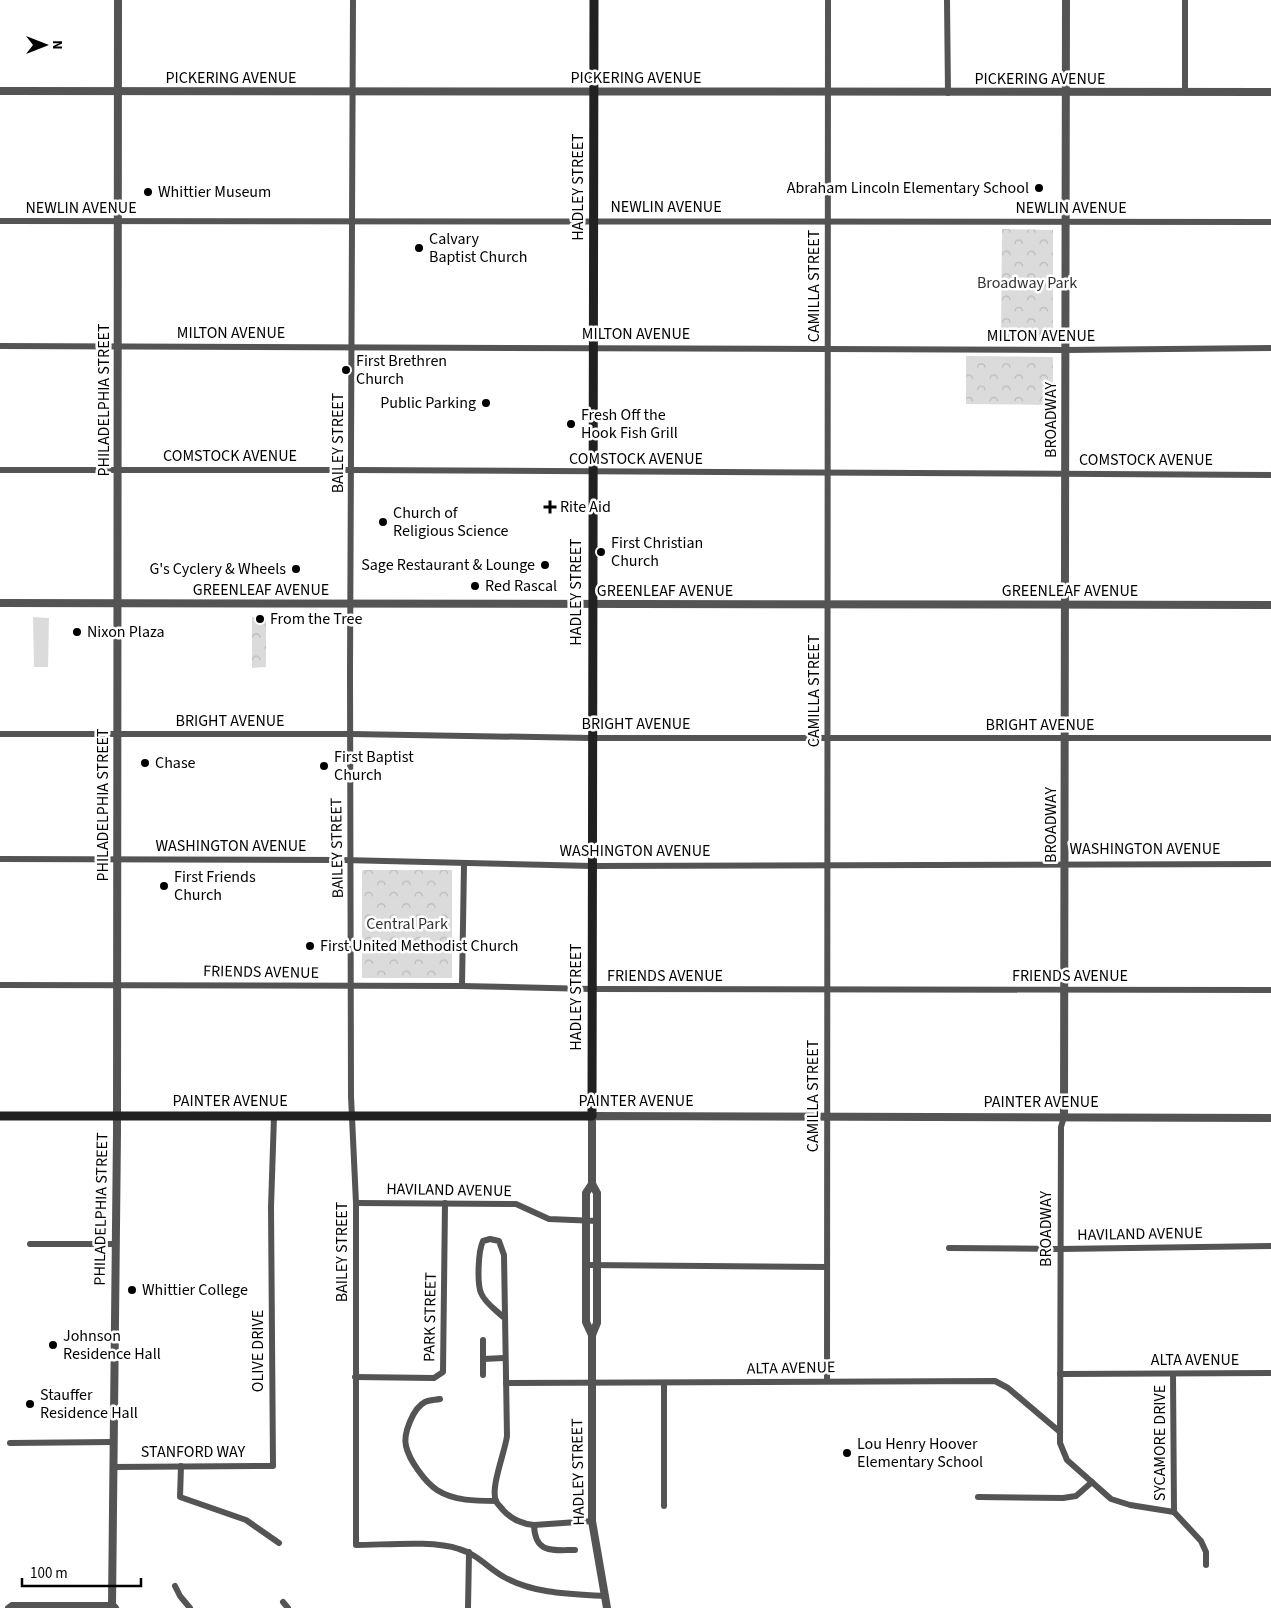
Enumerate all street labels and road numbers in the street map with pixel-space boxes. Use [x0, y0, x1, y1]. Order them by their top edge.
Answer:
street label: PICKERING AVENUE [165, 67, 297, 89]
street label: PICKERING AVENUE [570, 67, 702, 89]
street label: PICKERING AVENUE [974, 68, 1106, 90]
street label: HADLEY STREET [567, 133, 589, 241]
street label: NEWLIN AVENUE [610, 196, 722, 218]
street label: NEWLIN AVENUE [25, 197, 137, 219]
street label: NEWLIN AVENUE [1015, 197, 1127, 219]
street label: CAMILLA STREET [803, 229, 825, 342]
street label: MILTON AVENUE [177, 322, 285, 344]
street label: PHILADELPHIA STREET [93, 323, 115, 477]
street label: MILTON AVENUE [582, 323, 690, 345]
street label: MILTON AVENUE [987, 325, 1095, 347]
street label: BROADWAY [1040, 382, 1062, 458]
street label: BAILEY STREET [327, 392, 349, 493]
street label: COMSTOCK AVENUE [163, 445, 297, 467]
street label: COMSTOCK AVENUE [569, 448, 703, 470]
street label: COMSTOCK AVENUE [1079, 449, 1213, 471]
street label: HADLEY STREET [565, 538, 587, 646]
street label: GREENLEAF AVENUE [193, 579, 329, 601]
street label: GREENLEAF AVENUE [597, 580, 733, 602]
street label: GREENLEAF AVENUE [1002, 580, 1138, 602]
street label: CAMILLA STREET [803, 634, 825, 747]
street label: BRIGHT AVENUE [175, 710, 285, 732]
street label: BRIGHT AVENUE [581, 713, 691, 735]
street label: BRIGHT AVENUE [985, 714, 1095, 736]
street label: PHILADELPHIA STREET [92, 728, 114, 882]
street label: BROADWAY [1040, 787, 1062, 863]
street label: BAILEY STREET [325, 797, 349, 899]
street label: WASHINGTON AVENUE [156, 835, 306, 857]
street label: WASHINGTON AVENUE [1070, 838, 1220, 860]
street label: WASHINGTON AVENUE [560, 840, 710, 862]
street label: HADLEY STREET [565, 943, 587, 1051]
street label: FRIENDS AVENUE [203, 960, 319, 984]
street label: FRIENDS AVENUE [607, 965, 723, 987]
street label: FRIENDS AVENUE [1012, 965, 1128, 987]
street label: CAMILLA STREET [802, 1039, 824, 1152]
street label: PAINTER AVENUE [172, 1090, 288, 1112]
street label: PAINTER AVENUE [578, 1090, 694, 1112]
street label: PAINTER AVENUE [983, 1091, 1099, 1113]
street label: PHILADELPHIA STREET [89, 1132, 113, 1286]
street label: HAVILAND AVENUE [386, 1178, 512, 1202]
street label: BROADWAY [1035, 1191, 1057, 1267]
street label: BAILEY STREET [331, 1201, 353, 1302]
street label: HAVILAND AVENUE [1077, 1222, 1203, 1246]
street label: PARK STREET [418, 1271, 442, 1362]
street label: OLIVE DRIVE [247, 1310, 269, 1392]
street label: ALTA AVENUE [1151, 1349, 1239, 1371]
street label: ALTA AVENUE [747, 1356, 835, 1380]
street label: SYCAMORE DRIVE [1149, 1385, 1171, 1501]
street label: HADLEY STREET [566, 1418, 590, 1526]
street label: STANFORD WAY [141, 1441, 246, 1463]

